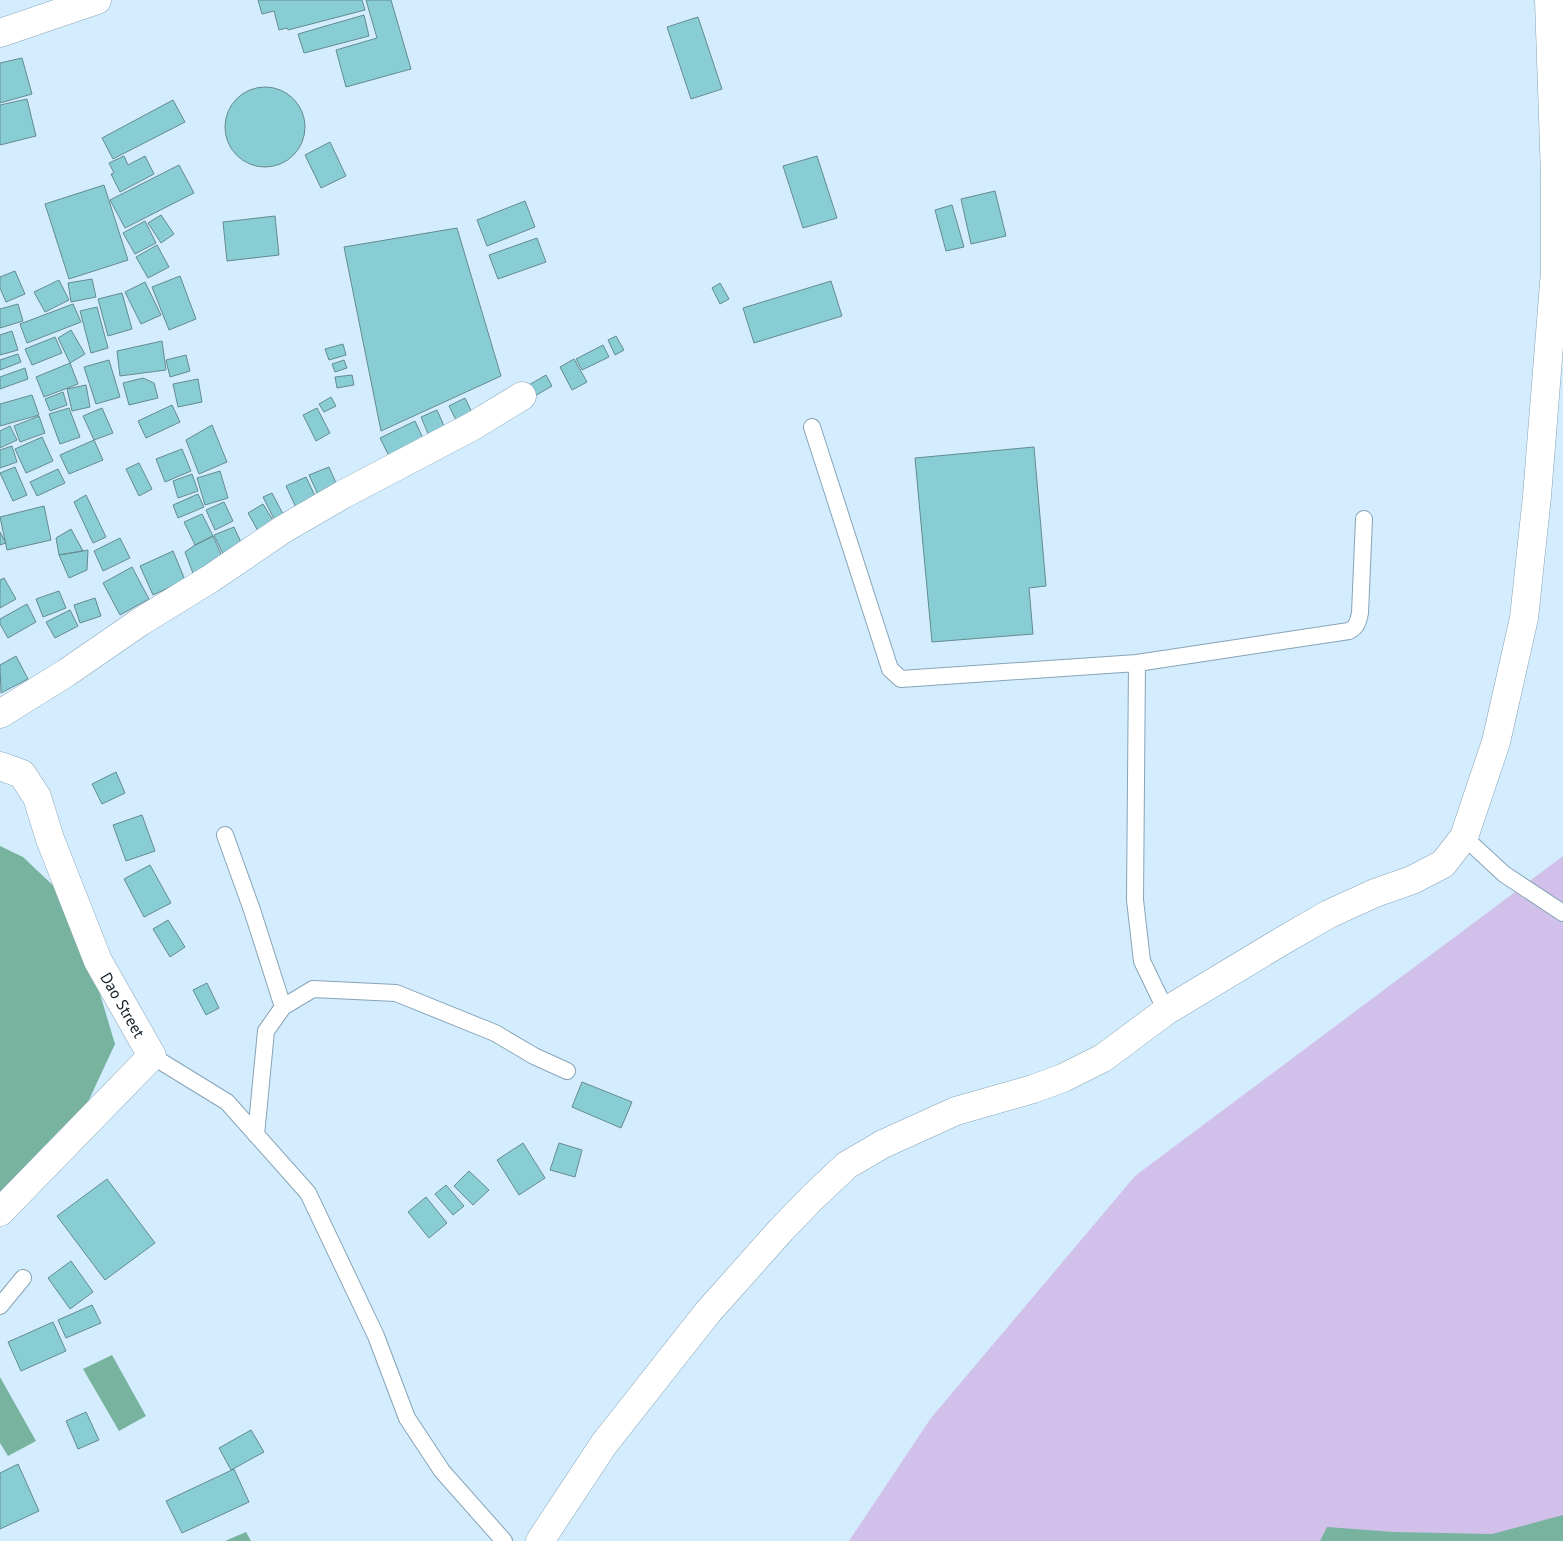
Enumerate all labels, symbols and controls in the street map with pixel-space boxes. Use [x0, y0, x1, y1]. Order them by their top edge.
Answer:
street label: Dao Street [96, 969, 150, 1042]

